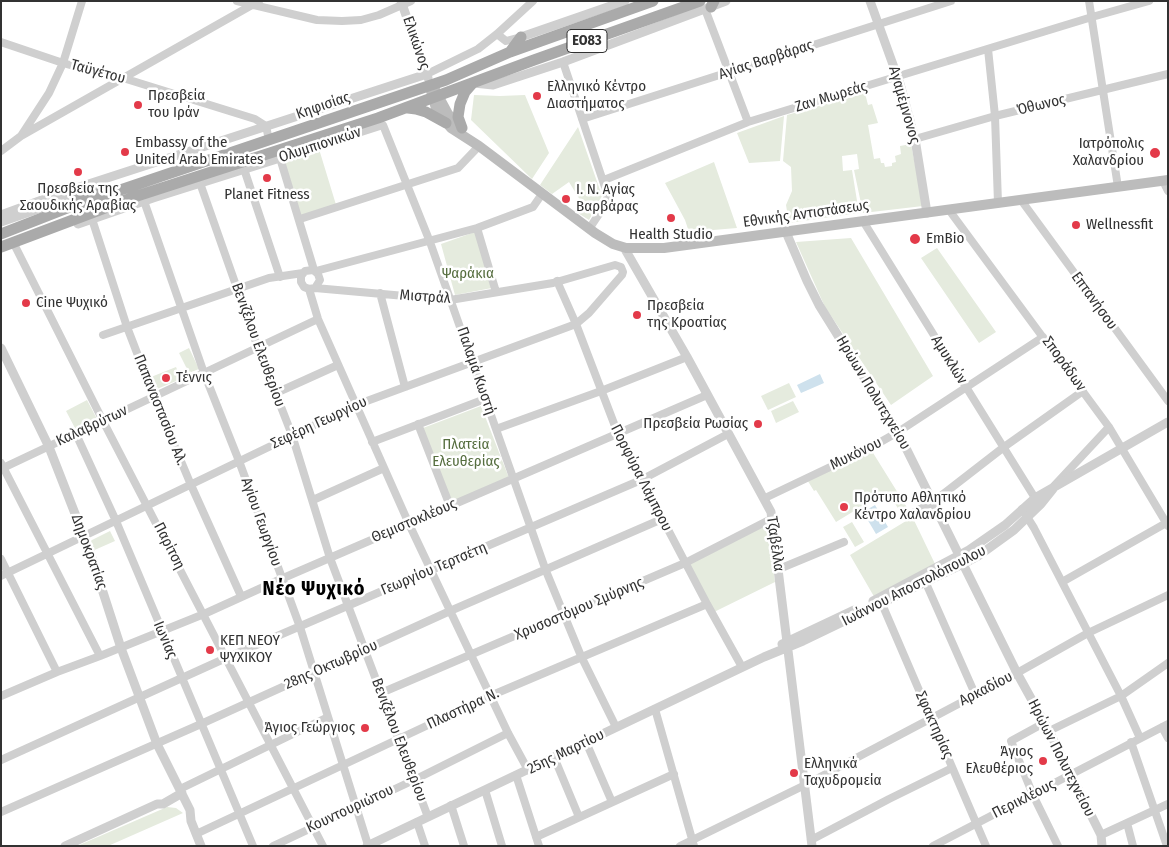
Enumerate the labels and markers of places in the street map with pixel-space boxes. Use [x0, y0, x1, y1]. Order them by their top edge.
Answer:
place label: Ελληνικό Κέντρο Διαστήματος [547, 78, 646, 113]
place label: Πρεσβεία του Ιράν [148, 87, 205, 122]
marker: Ελληνικό Κέντρο Διαστήματος [531, 90, 543, 102]
marker: Πρεσβεία του Ιράν [132, 99, 144, 111]
place label: Embassy of the United Arab Emirates [135, 134, 263, 169]
place label: Ιατρόπολις Χαλανδρίου [1073, 135, 1144, 170]
marker: Embassy of the United Arab Emirates [119, 146, 131, 158]
marker: Ιατρόπολις Χαλανδρίου [1148, 146, 1162, 160]
marker: Πρεσβεία της Σαουδικής Αραβίας [72, 166, 84, 178]
marker: Planet Fitness [261, 172, 273, 184]
place label: Πρεσβεία της Σαουδικής Αραβίας [20, 180, 136, 215]
place label: Ι. Ν. Αγίας Βαρβάρας [576, 181, 638, 216]
place label: Planet Fitness [224, 186, 310, 204]
marker: Ι. Ν. Αγίας Βαρβάρας [560, 193, 572, 205]
marker: Health Studio [665, 212, 677, 224]
place label: Wellnessfit [1086, 216, 1153, 234]
marker: Wellnessfit [1070, 219, 1082, 231]
place label: Health Studio [629, 226, 713, 244]
place label: EmBio [926, 230, 964, 248]
marker: EmBio [908, 232, 922, 246]
place label: Cine Ψυχικό [36, 294, 108, 312]
marker: Cine Ψυχικό [20, 297, 32, 309]
place label: Πρεσβεία της Κροατίας [647, 297, 727, 332]
marker: Πρεσβεία της Κροατίας [631, 309, 643, 321]
place label: Τέννις [176, 369, 212, 387]
marker: Τέννις [160, 372, 172, 384]
place label: Πρεσβεία Ρωσίας [643, 415, 748, 433]
marker: Πρεσβεία Ρωσίας [752, 418, 764, 430]
place label: Πρότυπο Αθλητικό Κέντρο Χαλανδρίου [854, 489, 971, 524]
marker: Πρότυπο Αθλητικό Κέντρο Χαλανδρίου [838, 501, 850, 513]
place label: ΚΕΠ ΝΕΟΥ ΨΥΧΙΚΟΥ [220, 632, 280, 667]
marker: ΚΕΠ ΝΕΟΥ ΨΥΧΙΚΟΥ [204, 644, 216, 656]
place label: Άγιος Γεώργιος [264, 719, 355, 737]
marker: Άγιος Γεώργιος [359, 722, 371, 734]
place label: Άγιος Ελευθέριος [966, 743, 1033, 778]
place label: Ελληνικά Ταχυδρομεία [804, 755, 882, 790]
marker: Άγιος Ελευθέριος [1037, 755, 1049, 767]
marker: Ελληνικά Ταχυδρομεία [788, 767, 800, 779]

